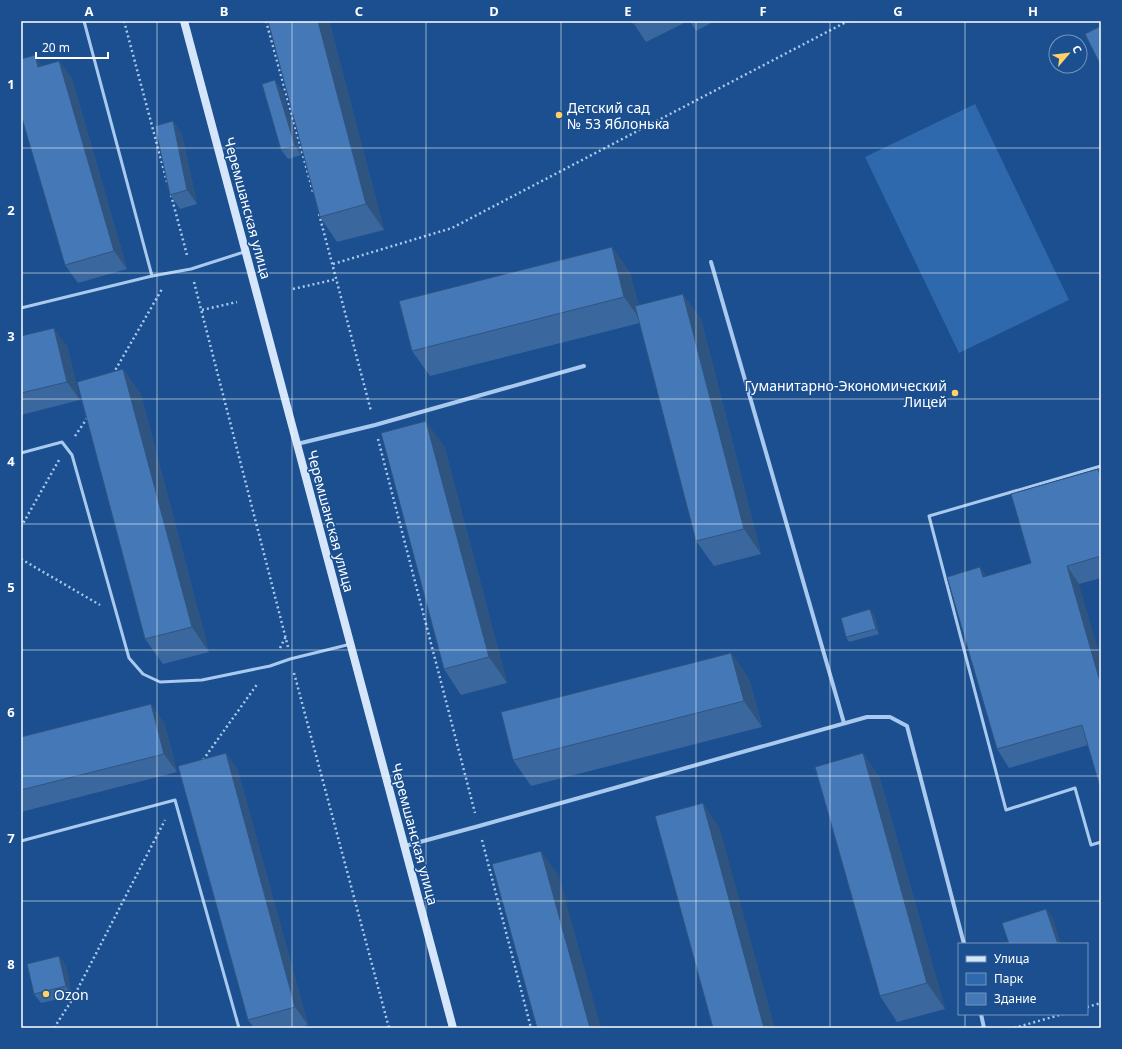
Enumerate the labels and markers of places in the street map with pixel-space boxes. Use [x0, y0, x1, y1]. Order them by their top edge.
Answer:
place label: Детский сад № 53 Яблонька [567, 98, 670, 133]
marker: Детский сад № 53 Яблонька [554, 110, 564, 120]
place label: Гуманитарно-Экономический Лицей [744, 376, 947, 411]
marker: Гуманитарно-Экономический Лицей [950, 388, 960, 398]
place label: Ozon [54, 985, 89, 1004]
marker: Ozon [41, 989, 51, 999]

